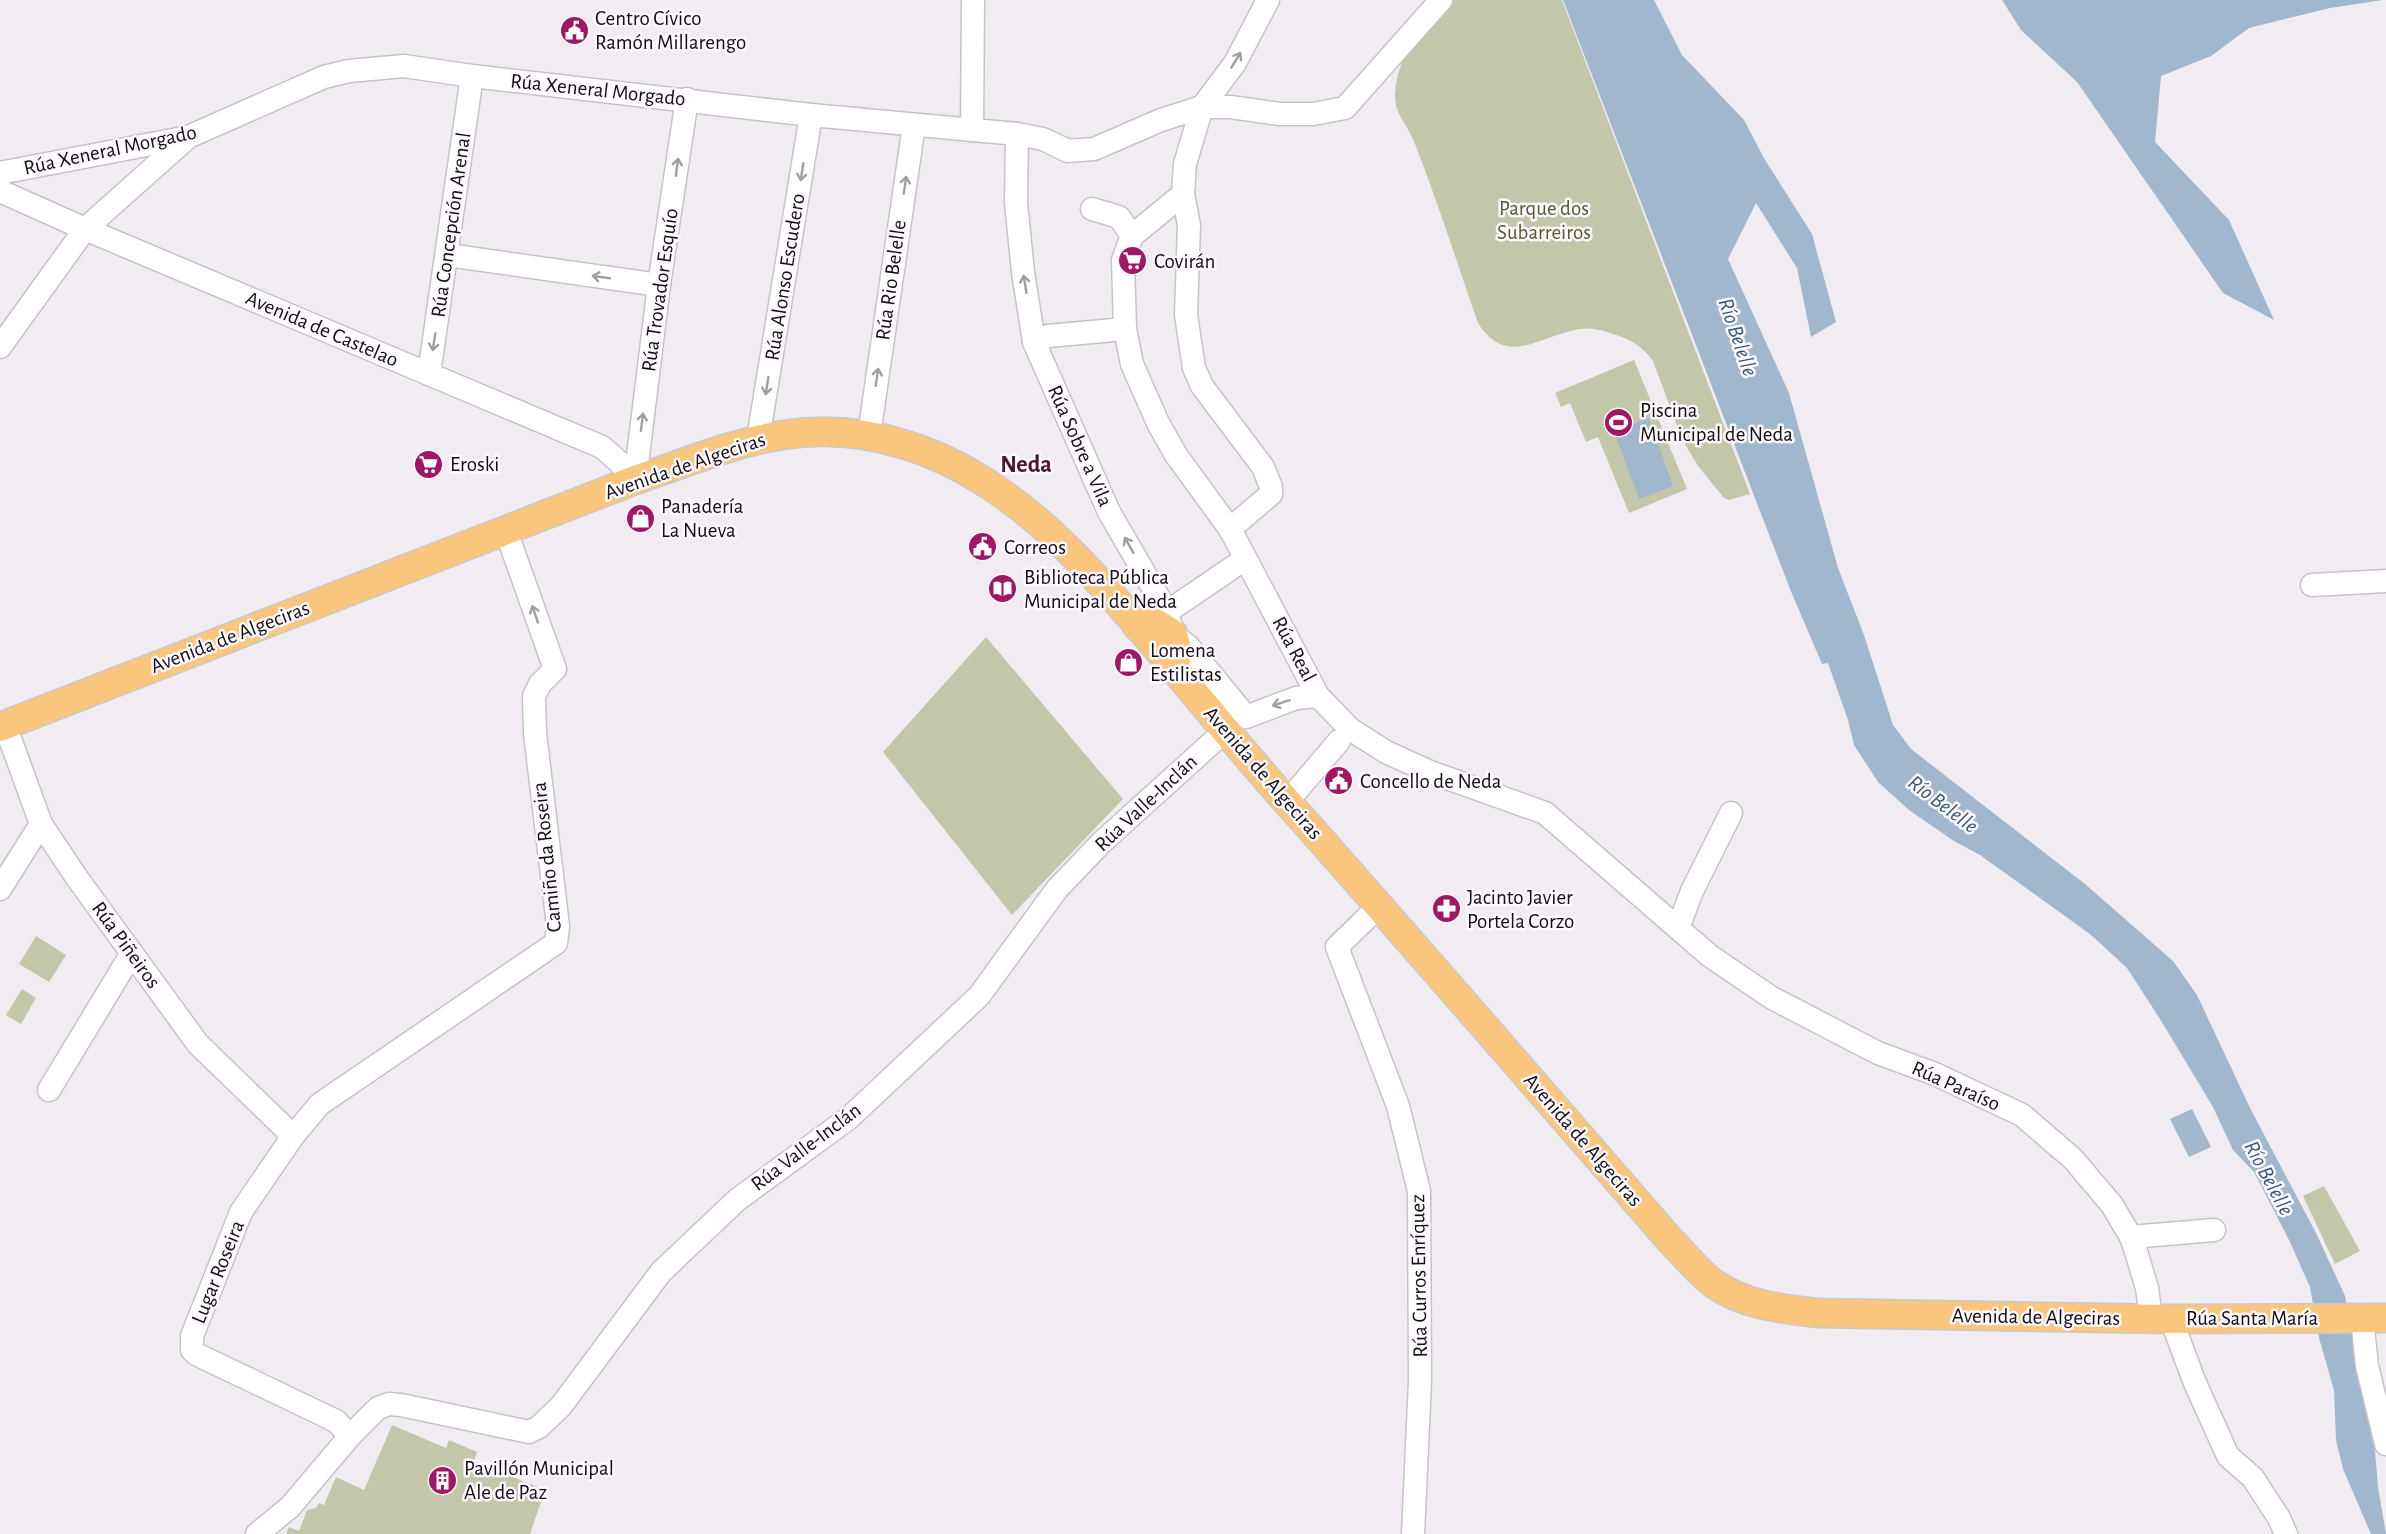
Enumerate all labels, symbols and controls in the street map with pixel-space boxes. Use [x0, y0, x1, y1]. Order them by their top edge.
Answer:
place label: Centro Cívico Ramón Millarengo [595, 8, 746, 53]
public building icon: Centro Cívico Ramón Millarengo [558, 14, 590, 46]
one-way arrow [1230, 51, 1243, 68]
street label: Rúa Xeneral Morgado [509, 70, 687, 110]
street label: Rúa Xeneral Morgado [22, 121, 198, 179]
street label: Rúa Concepción Arenal [428, 131, 474, 319]
one-way arrow [671, 157, 682, 177]
one-way arrow [796, 162, 807, 182]
one-way arrow [900, 175, 911, 195]
street label: Rúa Alonso Escudero [761, 192, 809, 362]
park label: Parque dos Subarreiros [1497, 198, 1591, 243]
street label: Rúa Trovador Esquío [638, 207, 682, 373]
street label: Rúa Rio Belelle [872, 218, 910, 342]
supermarket icon: Covirán [1117, 245, 1149, 277]
place label: Covirán [1154, 251, 1215, 272]
one-way arrow [592, 271, 612, 282]
one-way arrow [1019, 275, 1030, 295]
street label: Avenida de Castelao [243, 287, 401, 371]
water label: Río Belelle [1714, 295, 1762, 379]
one-way arrow [428, 331, 439, 351]
one-way arrow [871, 368, 882, 388]
one-way arrow [761, 375, 772, 395]
street label: Rúa Sobre a Vila [1044, 382, 1116, 510]
place label: Piscina Municipal de Neda [1640, 400, 1793, 445]
sports icon: Piscina Municipal de Neda [1603, 406, 1635, 438]
one-way arrow [637, 413, 648, 433]
street label: Avenida de Algeciras [602, 429, 768, 503]
supermarket icon: Eroski [413, 448, 445, 480]
district label: Neda [1000, 453, 1052, 477]
place label: Eroski [450, 454, 499, 475]
place label: Panadería La Nueva [661, 496, 744, 541]
shop icon: Panadería La Nueva [624, 502, 656, 534]
public building icon: Correos [967, 531, 999, 563]
place label: Correos [1004, 537, 1066, 558]
one-way arrow [1122, 537, 1134, 554]
place label: Biblioteca Pública Municipal de Neda [1024, 567, 1177, 612]
library icon: Biblioteca Pública Municipal de Neda [987, 573, 1019, 605]
street label: Avenida de Algeciras [148, 597, 312, 677]
one-way arrow [529, 605, 540, 624]
street label: Rúa Real [1268, 613, 1320, 685]
place label: Lomena Estilistas [1150, 640, 1222, 685]
shop icon: Lomena Estilistas [1113, 646, 1145, 678]
one-way arrow [1272, 698, 1291, 709]
street label: Avenida de Algeciras [1200, 703, 1326, 843]
street label: Rúa Valle-Inclán [1091, 751, 1201, 855]
public building icon: Concello de Neda [1323, 765, 1355, 797]
place label: Concello de Neda [1360, 771, 1502, 792]
water label: Río Belelle [1904, 771, 1982, 837]
street label: Camiño da Roseira [529, 781, 565, 933]
place label: Jacinto Javier Portela Corzo [1467, 887, 1574, 932]
pharmacy icon: Jacinto Javier Portela Corzo [1430, 893, 1462, 925]
street label: Rúa Piñeiros [88, 898, 164, 992]
street label: Rúa Paraíso [1909, 1057, 2003, 1115]
street label: Avenida de Algeciras [1520, 1070, 1646, 1210]
street label: Rúa Valle-Inclán [747, 1099, 865, 1195]
water label: Río Belelle [2240, 1137, 2298, 1219]
street label: Rúa Curros Enríquez [1407, 1194, 1431, 1358]
street label: Lugar Roseira [188, 1217, 248, 1327]
street label: Avenida de Algeciras [1952, 1305, 2120, 1329]
street label: Rúa Santa María [2186, 1308, 2318, 1329]
place label: Pavillón Municipal Ale de Paz [464, 1458, 614, 1503]
building icon: Pavillón Municipal Ale de Paz [427, 1464, 459, 1496]

